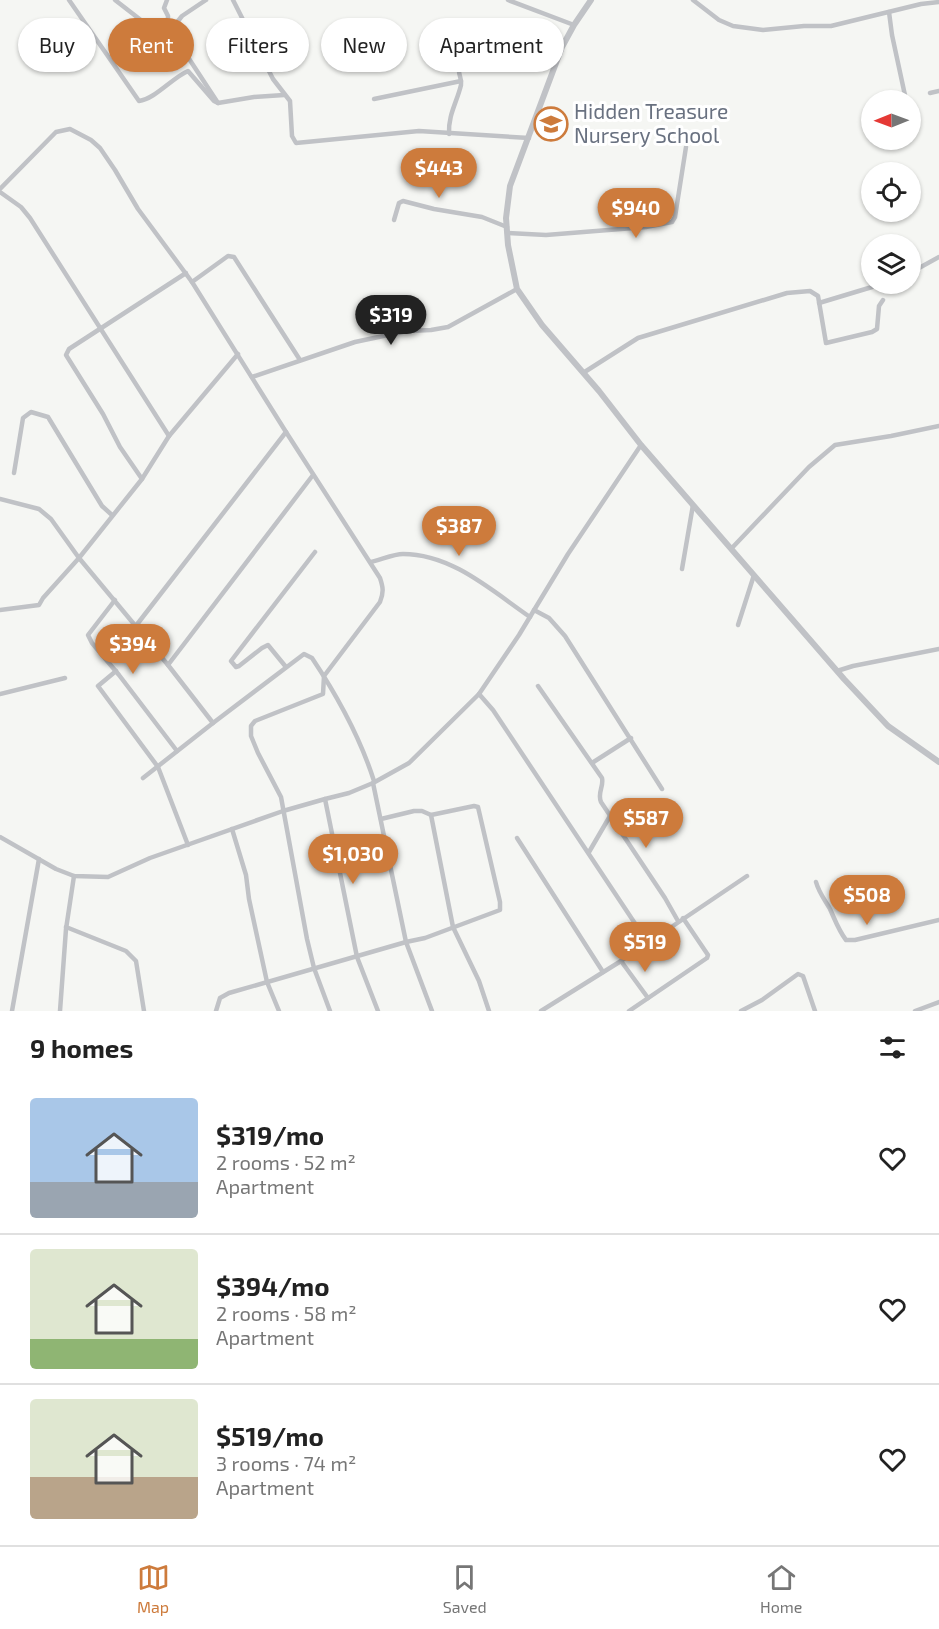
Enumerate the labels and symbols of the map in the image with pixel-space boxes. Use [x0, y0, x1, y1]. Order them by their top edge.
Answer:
north arrow [861, 90, 921, 150]
place label: Hidden Treasure Nursery School [574, 98, 728, 147]
school or university icon: Hidden Treasure Nursery School [533, 106, 569, 142]
pin: $443 [403, 148, 475, 199]
pin: $940 [600, 188, 672, 239]
pin: $319 [355, 295, 427, 346]
pin: $387 [423, 506, 495, 557]
pin: $394 [97, 624, 169, 675]
pin: $587 [610, 798, 682, 849]
pin: $1,030 [304, 834, 402, 885]
pin: $508 [831, 875, 903, 926]
pin: $519 [609, 922, 681, 973]

